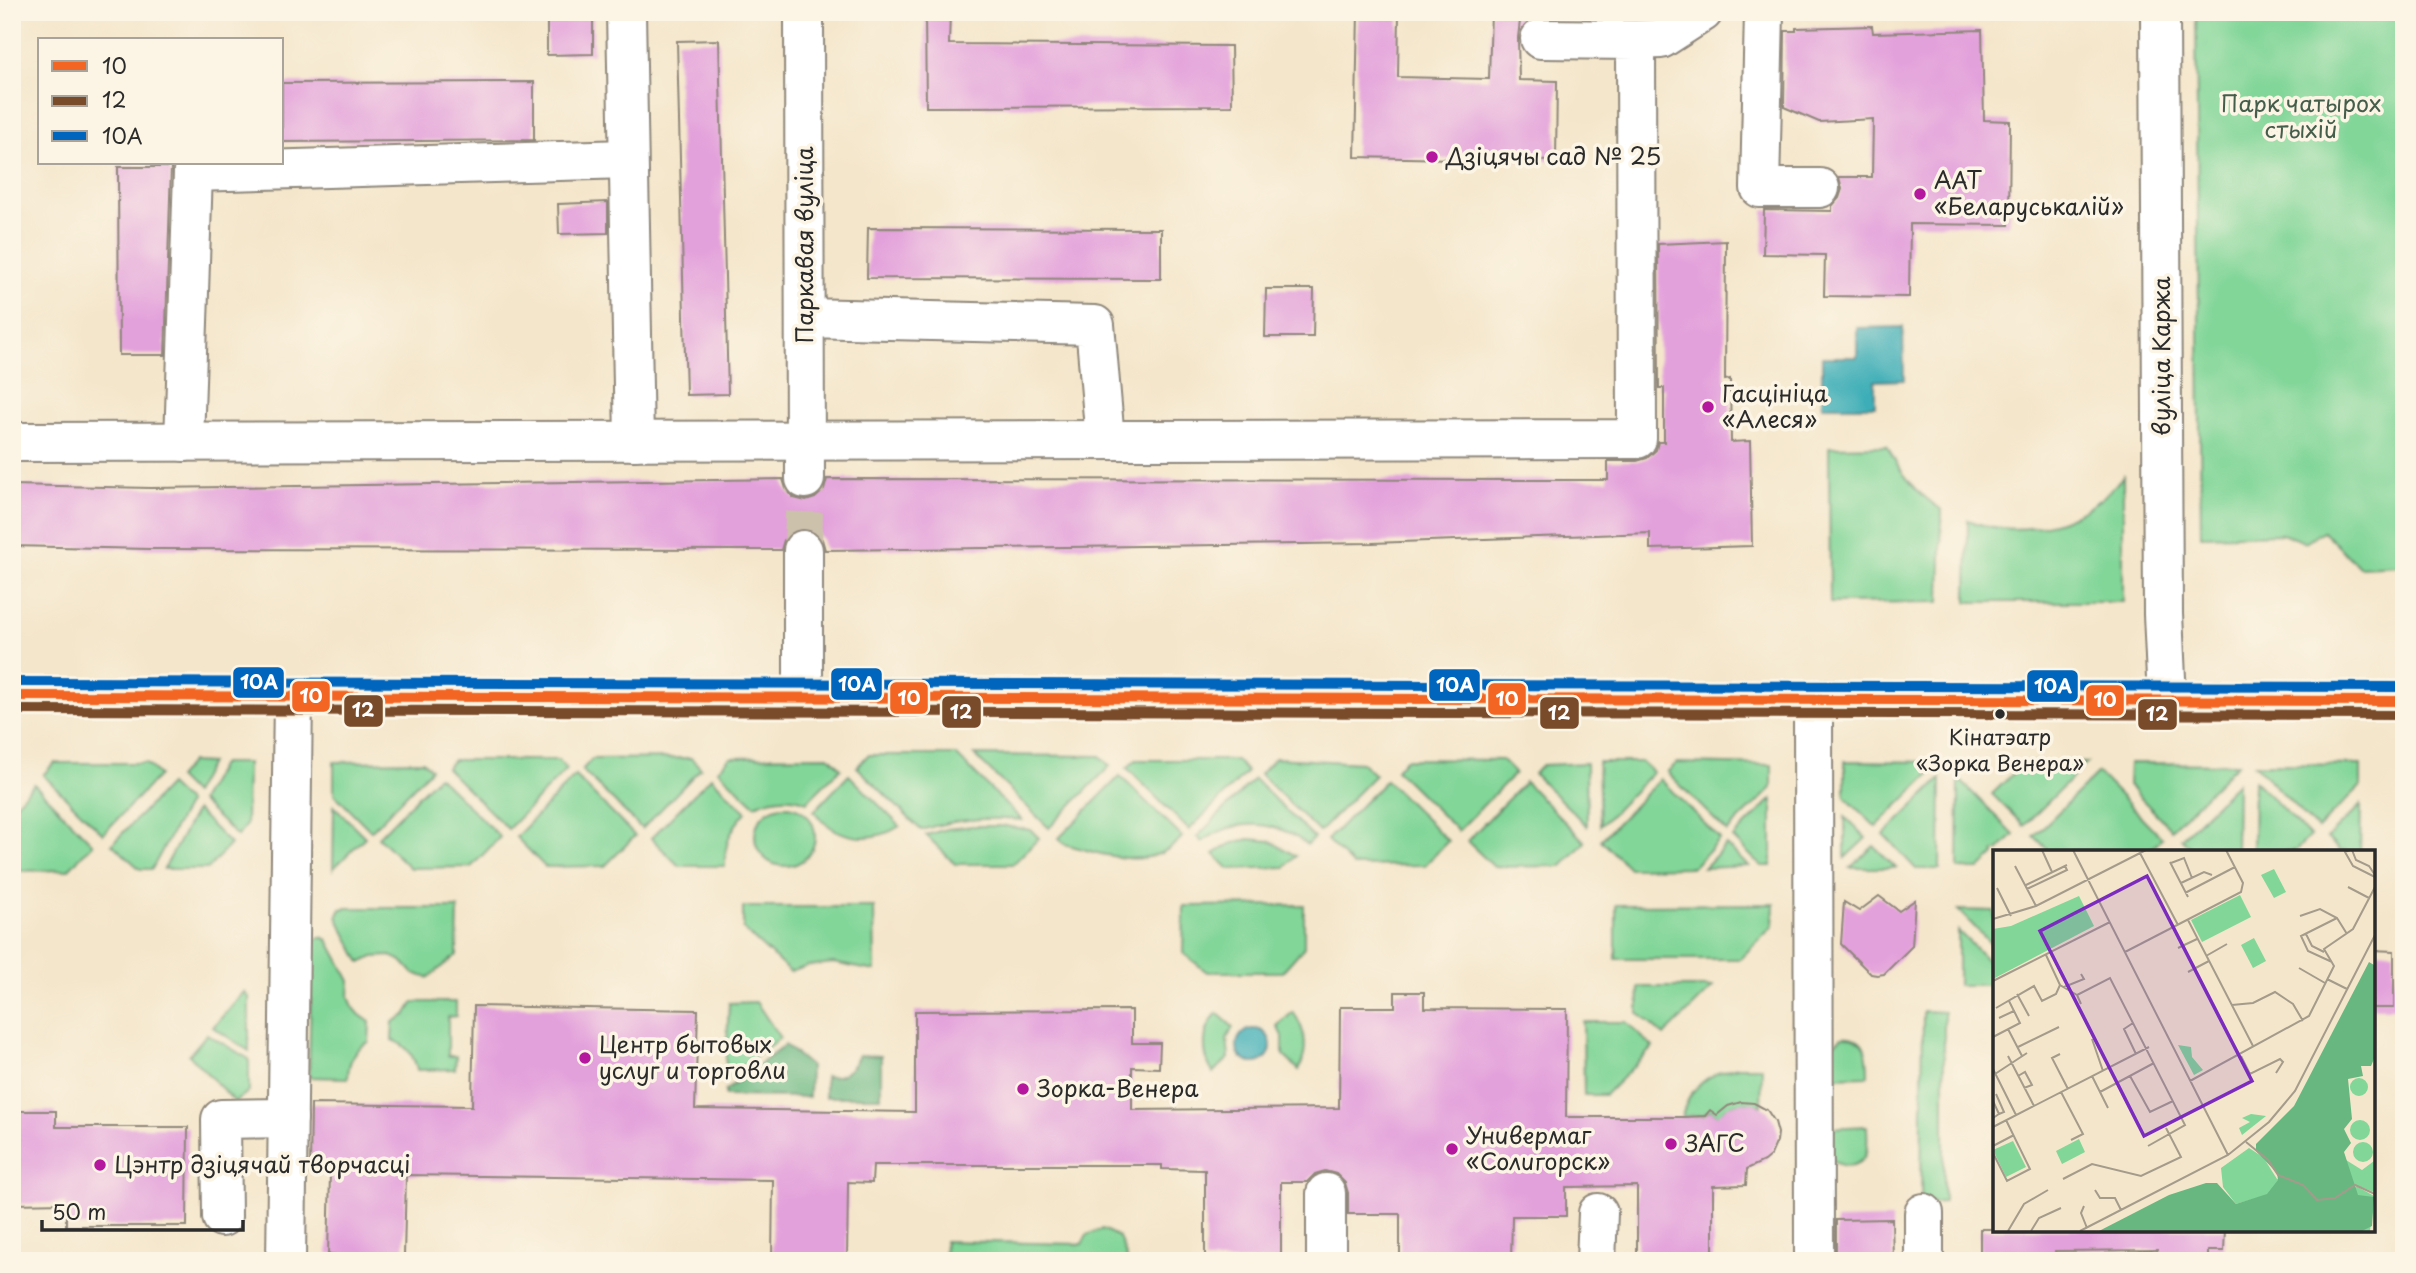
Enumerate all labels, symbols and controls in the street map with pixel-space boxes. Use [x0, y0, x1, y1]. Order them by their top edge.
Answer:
legend [38, 38, 284, 164]
text: 10 [102, 49, 127, 81]
text: 12 [102, 83, 126, 115]
park label: Парк чатырох стыхій [2221, 85, 2381, 146]
text: 10A [102, 119, 143, 151]
place label: Дзіцячы сад № 25 [1445, 138, 1661, 173]
street label: Паркавая вуліца [786, 146, 821, 344]
marker: Дзіцячы сад № 25 [1424, 149, 1440, 165]
place label: ААТ «Беларуськалій» [1934, 162, 2124, 223]
marker: ААТ «Беларуськалій» [1912, 186, 1928, 202]
street label: вуліца Каржа [2143, 276, 2178, 436]
place label: Гасцініца «Алеся» [1722, 375, 1828, 436]
marker: Гасцініца «Алеся» [1700, 399, 1716, 415]
line badge: 10A [232, 666, 285, 699]
text: 10A [240, 667, 278, 695]
line badge: 10A [830, 667, 883, 701]
line badge: 10A [1428, 668, 1481, 702]
text: 10A [838, 669, 876, 697]
line badge: 10A [2026, 669, 2079, 703]
text: 10A [1436, 670, 1474, 698]
text: 10A [2034, 671, 2072, 699]
line badge: 10 [291, 680, 331, 713]
text: 10 [299, 681, 323, 709]
line badge: 10 [889, 681, 929, 715]
line badge: 10 [1487, 682, 1527, 716]
text: 10 [897, 683, 921, 711]
text: 10 [1495, 684, 1519, 712]
line badge: 10 [2085, 684, 2125, 717]
text: 10 [2093, 685, 2117, 713]
line badge: 12 [343, 694, 384, 728]
text: 12 [352, 695, 374, 723]
line badge: 12 [941, 695, 982, 729]
line badge: 12 [1539, 696, 1580, 730]
text: 12 [950, 697, 972, 725]
text: 12 [1548, 698, 1570, 726]
line badge: 12 [2137, 698, 2178, 731]
text: 12 [2146, 699, 2168, 727]
marker: Кінатэатр «Зорка Венера» [1993, 707, 2007, 721]
place label: Кінатэатр «Зорка Венера» [1916, 720, 2084, 778]
inset map [1993, 850, 2374, 1231]
place label: Центр бытовых услуг и торговли [599, 1026, 786, 1087]
marker: Центр бытовых услуг и торговли [577, 1050, 593, 1066]
place label: Зорка-Венера [1037, 1070, 1199, 1105]
marker: Зорка-Венера [1015, 1081, 1031, 1097]
place label: Универмаг «Солигорск» [1466, 1117, 1610, 1178]
place label: ЗАГС [1684, 1125, 1745, 1160]
marker: ЗАГС [1663, 1136, 1679, 1152]
marker: Универмаг «Солигорск» [1444, 1141, 1460, 1157]
place label: Цэнтр дзіцячай творчасці [114, 1146, 411, 1181]
marker: Цэнтр дзіцячай творчасці [92, 1157, 108, 1173]
scale bar [42, 1189, 243, 1233]
text: 50 m [52, 1195, 106, 1227]

